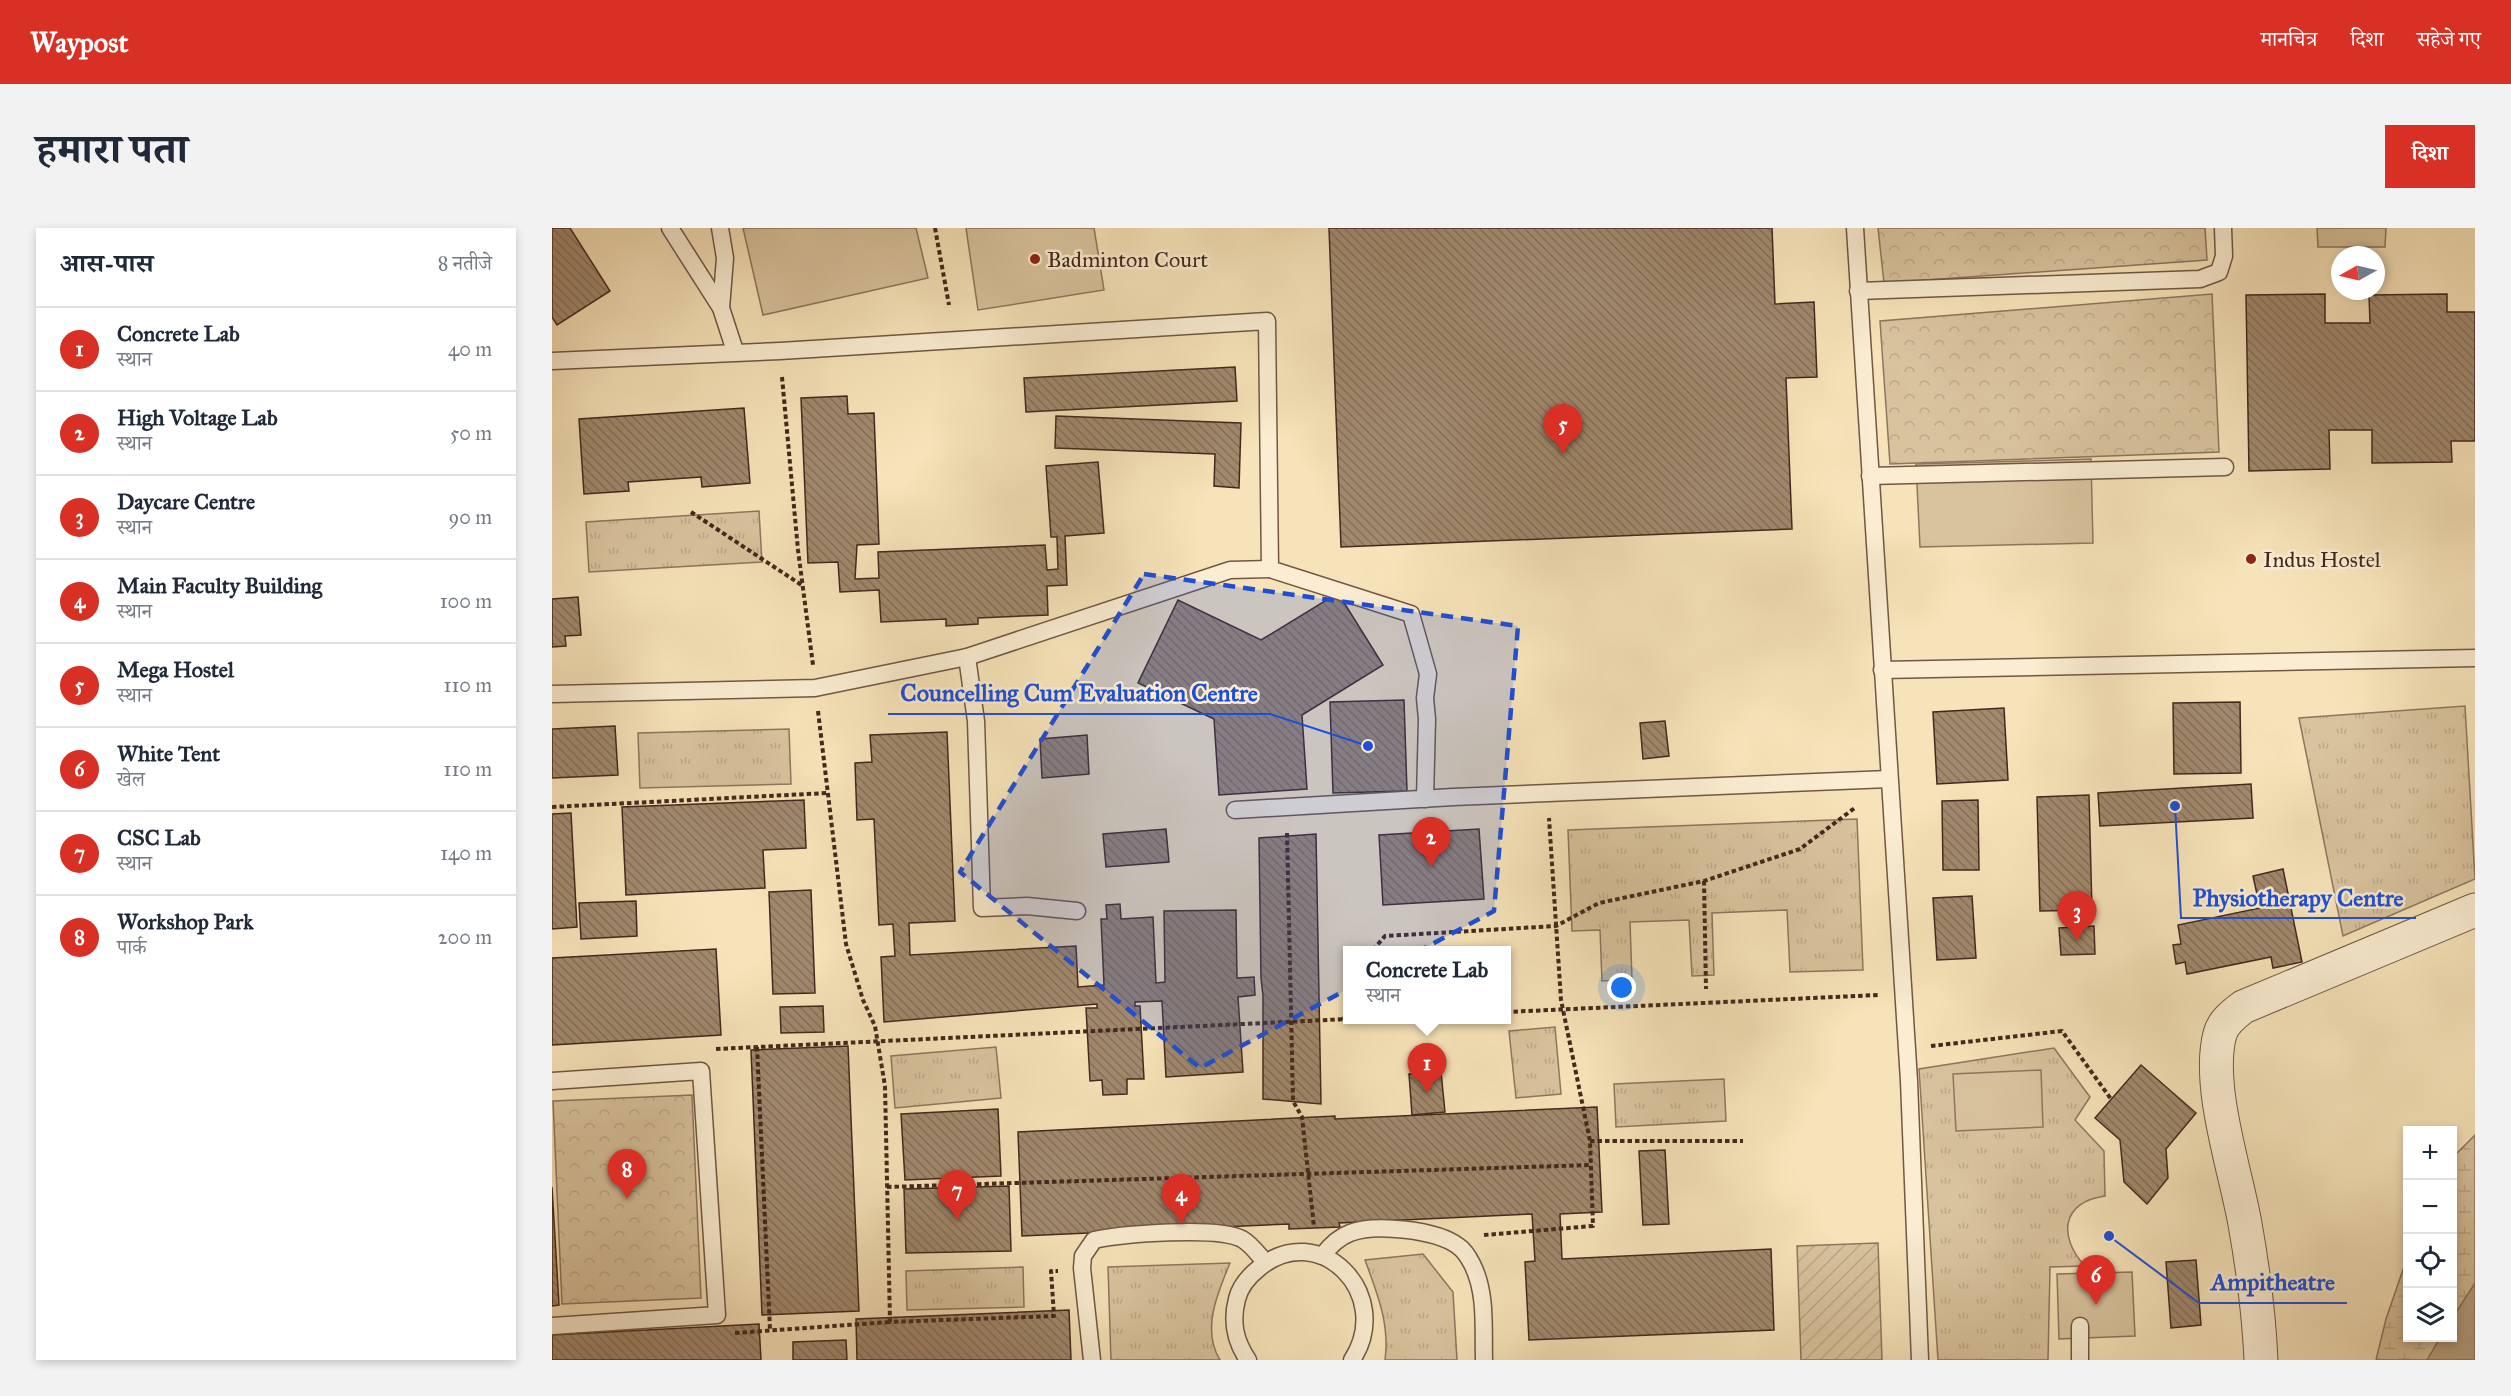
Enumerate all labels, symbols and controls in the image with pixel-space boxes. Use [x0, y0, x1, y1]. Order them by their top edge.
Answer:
text: Waypost [30, 25, 128, 60]
text: मानचित्र [2260, 26, 2317, 52]
text: दिशा [2350, 26, 2384, 52]
text: सहेजे गए [2417, 26, 2481, 52]
text: हमारा पता [36, 123, 188, 175]
button: दिशा [2385, 125, 2475, 188]
place label: Badminton Court [1047, 246, 1208, 273]
north arrow [2331, 246, 2385, 300]
text: आस-पास [60, 247, 153, 279]
text: 8 नतीजे [438, 251, 492, 275]
marker: Badminton Court [1028, 252, 1042, 266]
text: Concrete Lab [117, 320, 240, 347]
text: 1 [76, 337, 83, 361]
text: 40 m [448, 337, 492, 361]
text: स्थान [117, 347, 152, 371]
text: High Voltage Lab [117, 404, 278, 431]
pin: 5 [1544, 404, 1582, 454]
text: 2 [75, 421, 84, 445]
text: 50 m [450, 421, 492, 445]
text: स्थान [117, 431, 152, 455]
text: Daycare Centre [117, 488, 255, 515]
text: 3 [76, 505, 84, 529]
text: 90 m [449, 505, 492, 529]
text: स्थान [117, 515, 152, 539]
place label: Indus Hostel [2263, 546, 2381, 573]
marker: Indus Hostel [2244, 552, 2258, 566]
text: Main Faculty Building [117, 572, 322, 599]
text: 4 [74, 589, 85, 613]
text: 100 m [440, 589, 492, 613]
text: स्थान [117, 599, 152, 623]
text: Mega Hostel [117, 656, 234, 683]
callout: Councelling Cum Evaluation Centre [888, 672, 1270, 714]
text: 5 [75, 673, 84, 697]
text: 110 m [444, 673, 492, 697]
text: Councelling Cum Evaluation Centre [900, 678, 1258, 708]
text: स्थान [117, 683, 152, 707]
text: White Tent [117, 740, 220, 767]
text: 6 [74, 757, 85, 781]
text: 110 m [444, 757, 492, 781]
text: खेल [117, 767, 145, 791]
pin: 2 [1412, 818, 1450, 867]
text: CSC Lab [117, 824, 201, 851]
text: 7 [74, 841, 85, 865]
text: 140 m [440, 841, 492, 865]
text: स्थान [117, 851, 152, 875]
callout: Physiotherapy Centre [2181, 876, 2416, 918]
text: Physiotherapy Centre [2192, 883, 2404, 913]
pin: 3 [2058, 892, 2096, 941]
text: Workshop Park [117, 908, 253, 935]
text: 8 [74, 925, 85, 949]
text: 200 m [438, 925, 492, 949]
text: पार्क [117, 935, 146, 959]
popup [1343, 946, 1511, 1024]
text: Concrete Lab [1366, 956, 1488, 983]
your location [1607, 973, 1636, 1002]
text: स्थान [1366, 983, 1401, 1007]
pin: 1 [1408, 1044, 1446, 1093]
map controls [2403, 1126, 2457, 1342]
button: + [2403, 1126, 2457, 1180]
pin: 8 [608, 1150, 646, 1199]
pin: 7 [938, 1170, 976, 1220]
pin: 4 [1162, 1174, 1200, 1224]
button: − [2403, 1180, 2457, 1234]
button: locate [2403, 1234, 2457, 1288]
pin: 6 [2076, 1256, 2116, 1305]
callout: Ampitheatre [2199, 1261, 2347, 1303]
text: Ampitheatre [2209, 1267, 2335, 1297]
button: layers [2403, 1288, 2457, 1342]

